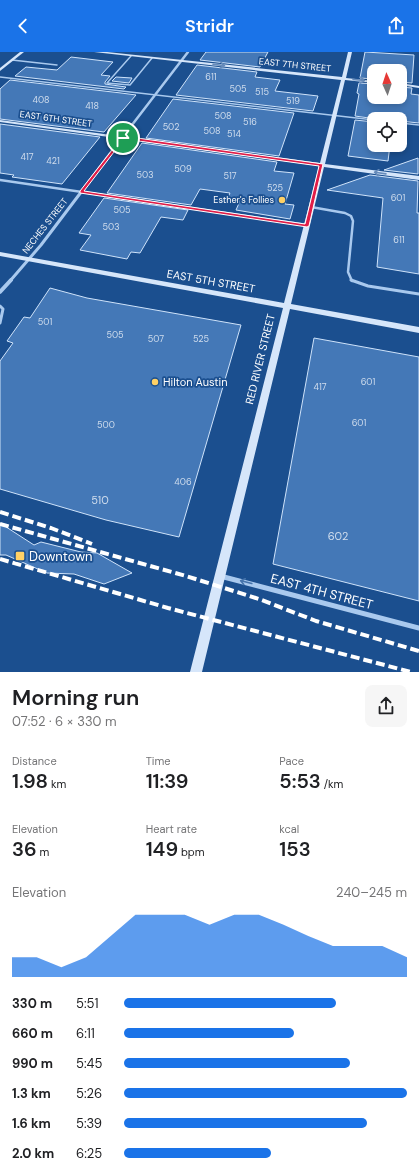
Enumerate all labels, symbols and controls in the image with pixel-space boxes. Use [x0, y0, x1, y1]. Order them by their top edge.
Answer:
text: Stridr [185, 14, 234, 38]
icon: back [12, 15, 34, 37]
icon: share [385, 15, 407, 37]
street label: EAST 7TH STREET [258, 55, 332, 75]
one-way arrow [212, 62, 225, 69]
north arrow [367, 64, 407, 104]
map controls [367, 64, 407, 152]
house number: 611 [205, 71, 217, 83]
one-way arrow [352, 76, 365, 84]
house number: 505 [229, 83, 247, 95]
house number: 515 [255, 86, 269, 98]
house number: 408 [32, 94, 50, 106]
house number: 519 [286, 95, 300, 107]
house number: 418 [85, 100, 99, 112]
street label: EAST 6TH STREET [19, 108, 93, 130]
house number: 508 [214, 110, 232, 122]
button: locate [367, 112, 407, 152]
house number: 516 [243, 116, 257, 128]
pin [106, 121, 140, 155]
house number: 502 [163, 121, 179, 133]
house number: 508 [203, 125, 221, 137]
icon: arrive [112, 127, 134, 149]
house number: 514 [227, 128, 241, 140]
house number: 417 [20, 151, 34, 163]
house number: 421 [46, 155, 60, 167]
house number: 509 [174, 163, 192, 175]
house number: 503 [137, 169, 153, 181]
one-way arrow [374, 169, 387, 177]
house number: 517 [223, 170, 237, 182]
house number: 525 [267, 182, 283, 194]
house number: 601 [391, 192, 405, 204]
place label: Esther's Follies [213, 194, 274, 206]
marker: Esther's Follies [277, 195, 287, 205]
street label: NECHES STREET [20, 196, 70, 256]
house number: 505 [113, 204, 131, 216]
house number: 503 [103, 221, 119, 233]
house number: 611 [393, 234, 405, 246]
street label: EAST 5TH STREET [166, 266, 256, 296]
street label: RED RIVER STREET [242, 312, 278, 406]
house number: 501 [38, 316, 52, 328]
house number: 505 [106, 329, 124, 341]
house number: 507 [148, 333, 164, 345]
house number: 525 [193, 333, 209, 345]
place label: Hilton Austin [163, 375, 228, 389]
house number: 601 [361, 376, 375, 388]
marker: Hilton Austin [150, 377, 160, 387]
house number: 417 [313, 381, 327, 393]
house number: 601 [352, 417, 366, 429]
house number: 500 [97, 419, 115, 431]
house number: 406 [174, 476, 192, 488]
house number: 510 [91, 493, 109, 507]
house number: 602 [328, 529, 348, 543]
place label: Downtown [29, 548, 93, 565]
marker: Downtown [14, 550, 26, 562]
street label: EAST 4TH STREET [269, 570, 375, 613]
one-way arrow [240, 578, 253, 585]
text: Morning run [12, 683, 139, 712]
button: share [365, 685, 407, 727]
text: 07:52 · 6 × 330 m [12, 713, 117, 730]
text: Distance [12, 754, 57, 768]
text: Time [146, 754, 171, 768]
text: Pace [279, 754, 304, 768]
text: 1.98 [12, 768, 48, 794]
text: 11:39 [146, 768, 189, 794]
text: 5:53 [279, 768, 321, 794]
text: km [48, 777, 66, 791]
text: /km [321, 777, 343, 791]
text: Elevation [12, 822, 58, 836]
text: Heart rate [146, 822, 197, 836]
text: kcal [279, 822, 299, 836]
text: 36 [12, 836, 37, 862]
text: 149 [146, 836, 178, 862]
text: 153 [279, 836, 311, 862]
text: m [37, 845, 49, 859]
text: bpm [178, 845, 205, 859]
text: Elevation [12, 884, 66, 901]
text: 240–245 m [336, 884, 407, 901]
text: 330 m [12, 995, 52, 1012]
text: 5:51 [76, 995, 99, 1012]
text: 660 m [12, 1025, 53, 1042]
text: 6:11 [76, 1025, 95, 1042]
text: 990 m [12, 1055, 53, 1072]
text: 5:45 [76, 1055, 102, 1072]
text: 1.3 km [12, 1085, 51, 1102]
text: 5:26 [76, 1085, 102, 1102]
text: 1.6 km [12, 1115, 51, 1132]
text: 5:39 [76, 1115, 102, 1132]
text: 2.0 km [12, 1145, 54, 1162]
text: 6:25 [76, 1145, 102, 1162]

